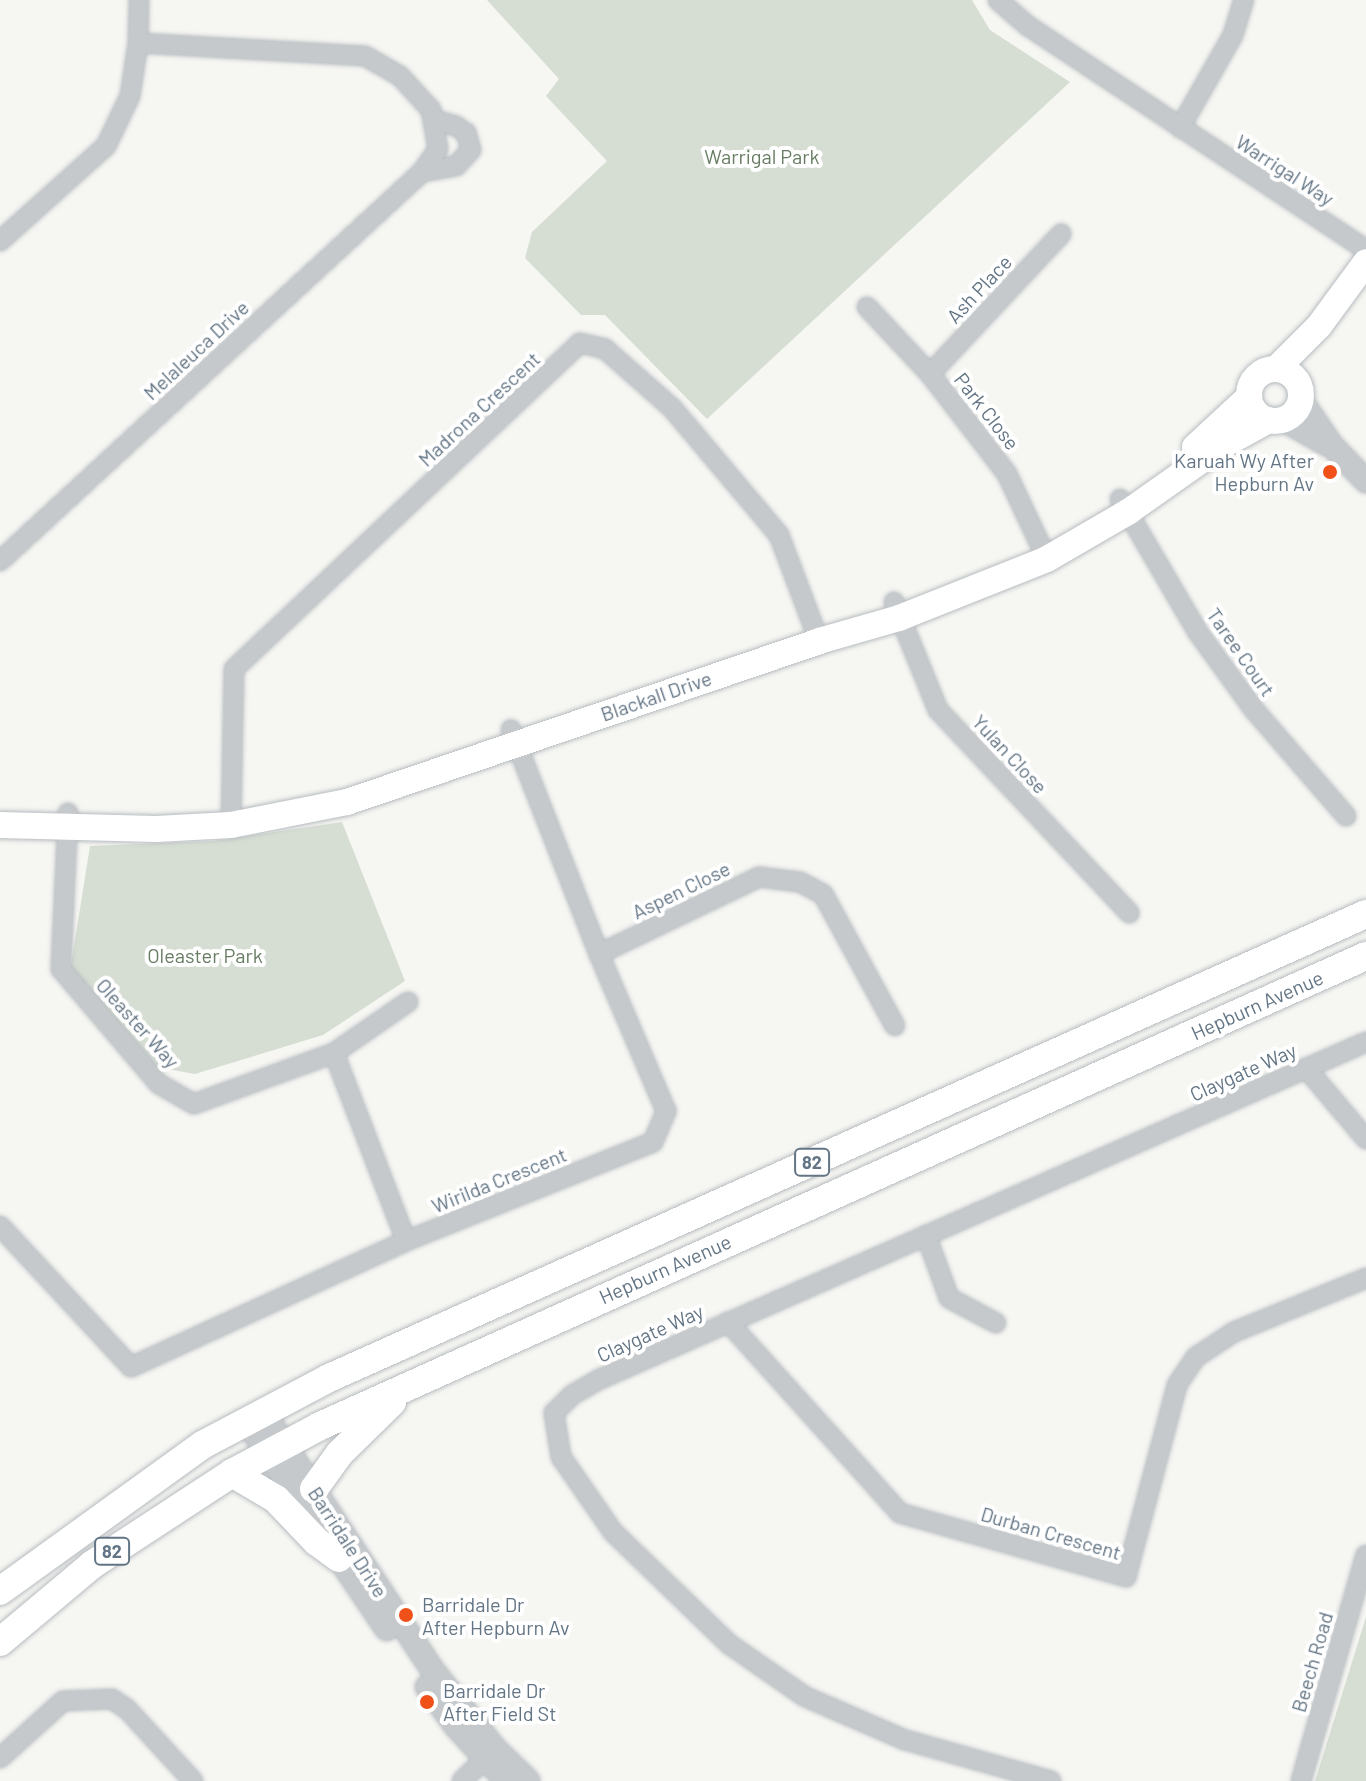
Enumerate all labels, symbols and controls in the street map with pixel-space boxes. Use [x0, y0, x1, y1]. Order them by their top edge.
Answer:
street label: Warrigal Way [1232, 129, 1338, 211]
park label: Warrigal Park [704, 144, 820, 168]
street label: Ash Place [942, 250, 1016, 328]
street label: Melaleuca Drive [138, 295, 254, 405]
street label: Madrona Crescent [413, 347, 545, 471]
street label: Park Close [949, 368, 1025, 454]
place label: Karuah Wy After Hepburn Av [1174, 448, 1314, 495]
marker: Karuah Wy After Hepburn Av [1321, 463, 1339, 481]
street label: Taree Court [1202, 603, 1280, 701]
street label: Blackall Drive [597, 666, 715, 726]
street label: Yulan Close [967, 710, 1053, 798]
street label: Aspen Close [628, 856, 734, 924]
park label: Oleaster Park [147, 943, 263, 967]
street label: Hepburn Avenue [1187, 965, 1327, 1045]
street label: Oleaster Way [92, 973, 184, 1073]
street label: Claygate Way [1186, 1038, 1300, 1106]
street label: Wirilda Crescent [428, 1142, 570, 1218]
road number: 82 [794, 1148, 830, 1176]
street label: Hepburn Avenue [595, 1229, 735, 1309]
street label: Claygate Way [593, 1299, 707, 1367]
street label: Barridale Drive [303, 1482, 393, 1602]
street label: Durban Crescent [978, 1502, 1124, 1564]
road number: 82 [94, 1537, 130, 1565]
place label: Barridale Dr After Hepburn Av [422, 1592, 569, 1639]
marker: Barridale Dr After Hepburn Av [397, 1606, 415, 1624]
street label: Beech Road [1286, 1609, 1338, 1715]
place label: Barridale Dr After Field St [443, 1678, 557, 1725]
marker: Barridale Dr After Field St [418, 1693, 436, 1711]

